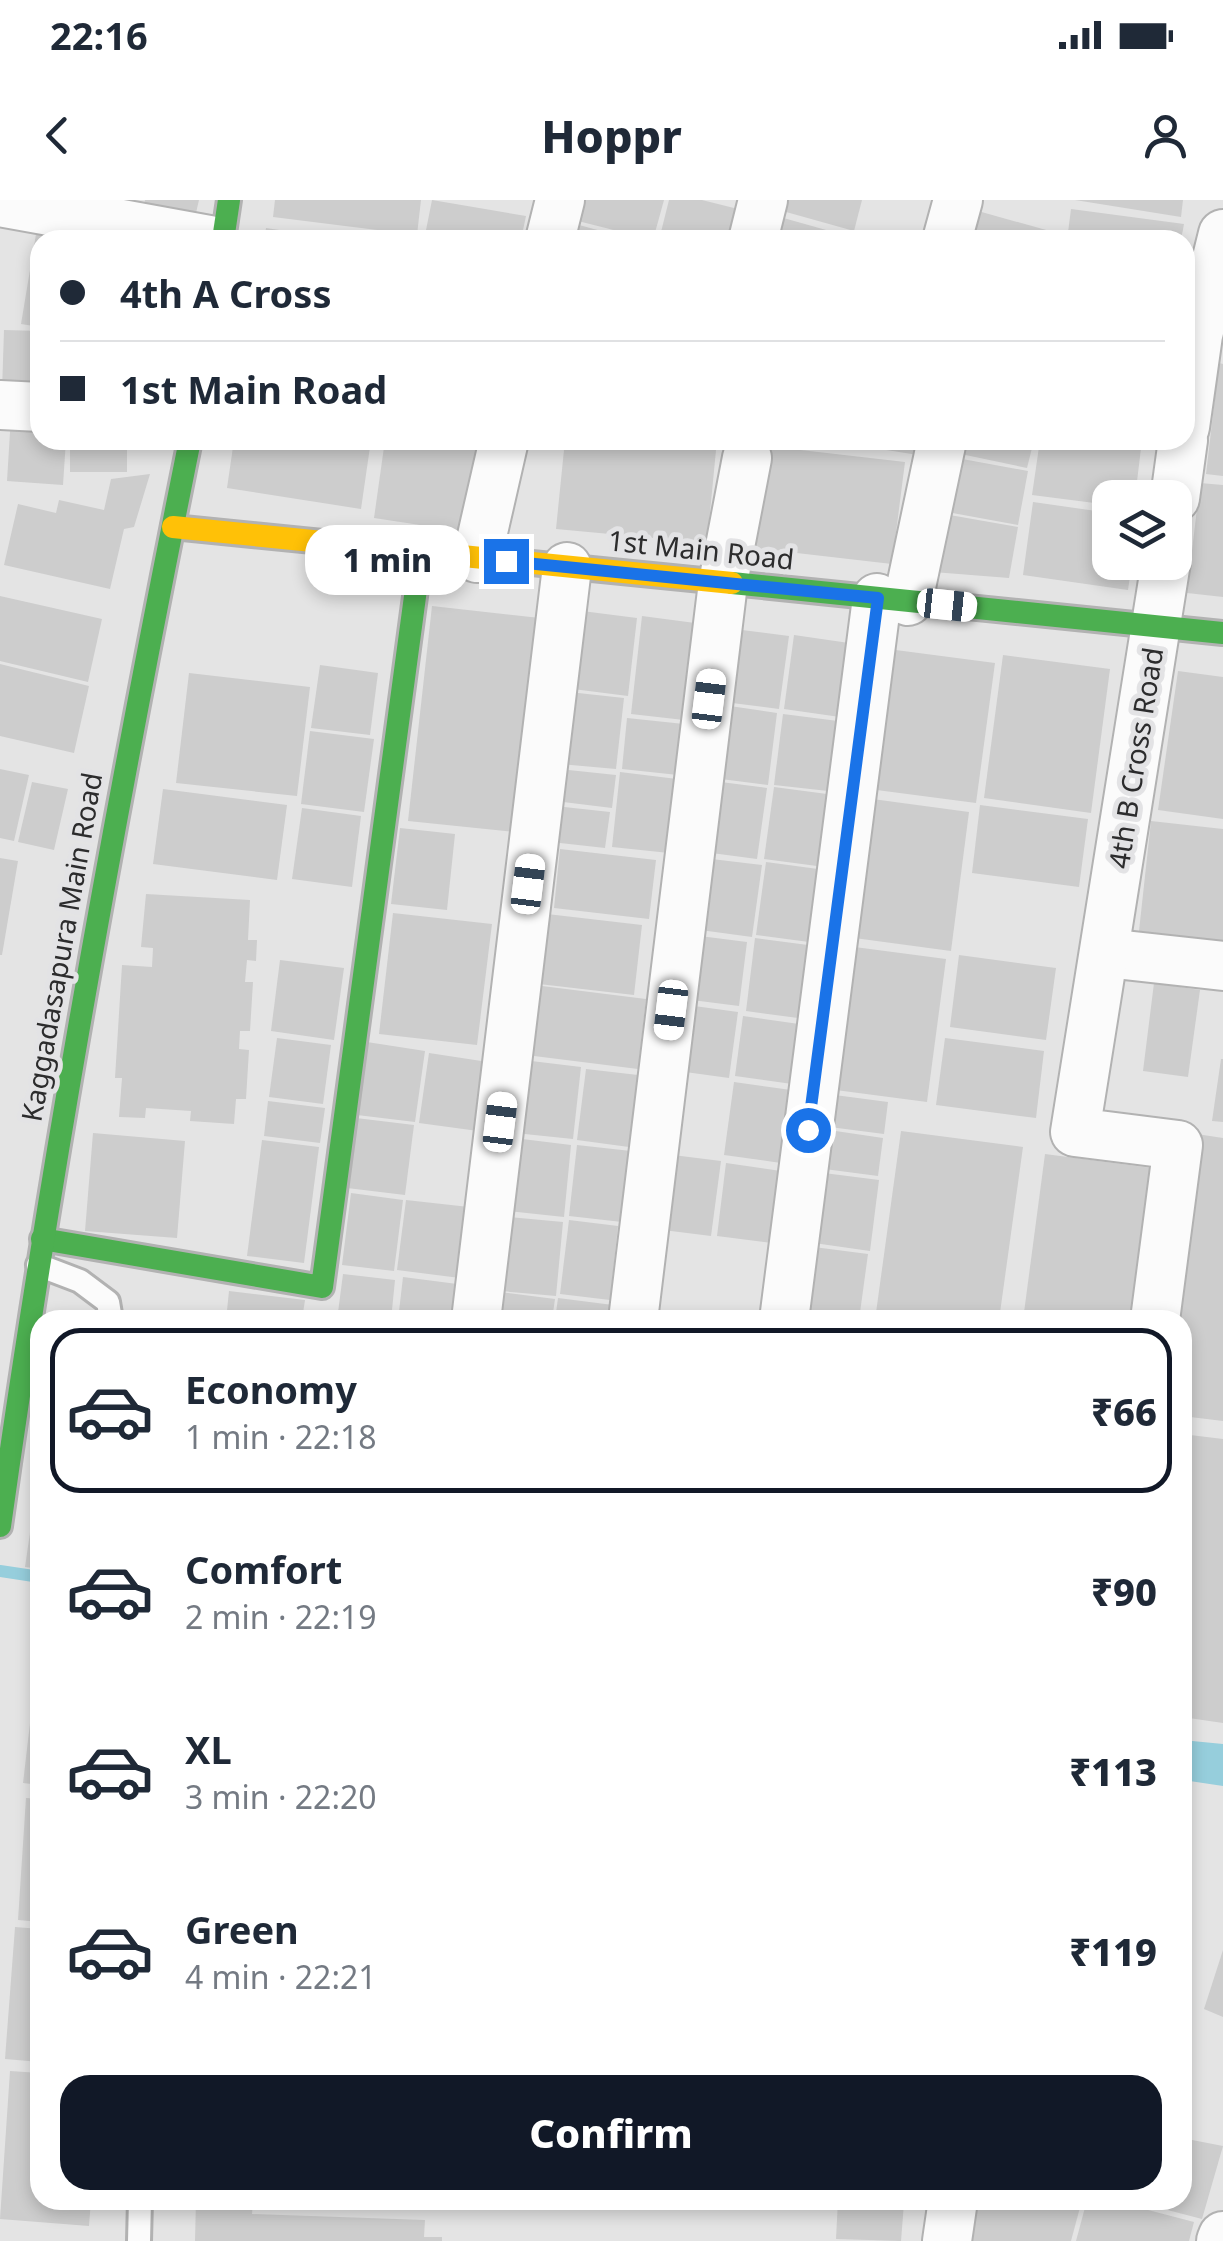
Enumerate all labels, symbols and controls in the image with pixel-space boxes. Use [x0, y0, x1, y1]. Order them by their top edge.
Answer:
text: 22:16 [50, 9, 148, 61]
text: Hoppr [541, 105, 682, 166]
icon: back [30, 108, 85, 163]
icon: person [1138, 108, 1193, 163]
text: 4th A Cross [120, 267, 332, 319]
text: 1st Main Road [120, 363, 387, 415]
map controls [1092, 480, 1192, 580]
button: layers [1092, 480, 1192, 580]
street label: 1st Main Road [606, 520, 796, 578]
callout: 1 min [306, 526, 471, 596]
text: 1 min [343, 538, 432, 581]
route end [484, 539, 529, 584]
car [916, 587, 978, 623]
street label: 4th B Cross Road [1099, 645, 1171, 871]
car [690, 667, 728, 731]
street label: Kaggadasapura Main Road [12, 769, 110, 1124]
car [509, 852, 547, 916]
car [652, 978, 690, 1042]
car [481, 1090, 519, 1154]
route start [786, 1108, 831, 1153]
text: Economy [185, 1363, 357, 1415]
icon: car [65, 1366, 155, 1456]
text: ₹66 [1091, 1385, 1157, 1437]
text: 1 min · 22:18 [185, 1415, 377, 1458]
text: Comfort [185, 1543, 342, 1595]
icon: car [65, 1546, 155, 1636]
text: ₹90 [1091, 1565, 1157, 1617]
text: 2 min · 22:19 [185, 1595, 377, 1638]
text: XL [185, 1723, 232, 1775]
icon: car [65, 1726, 155, 1816]
text: ₹113 [1069, 1745, 1157, 1797]
text: 3 min · 22:20 [185, 1775, 377, 1818]
text: Green [185, 1903, 299, 1955]
icon: car [65, 1906, 155, 1996]
text: ₹119 [1069, 1925, 1157, 1977]
text: 4 min · 22:21 [185, 1955, 377, 1998]
button: Confirm [60, 2075, 1162, 2190]

